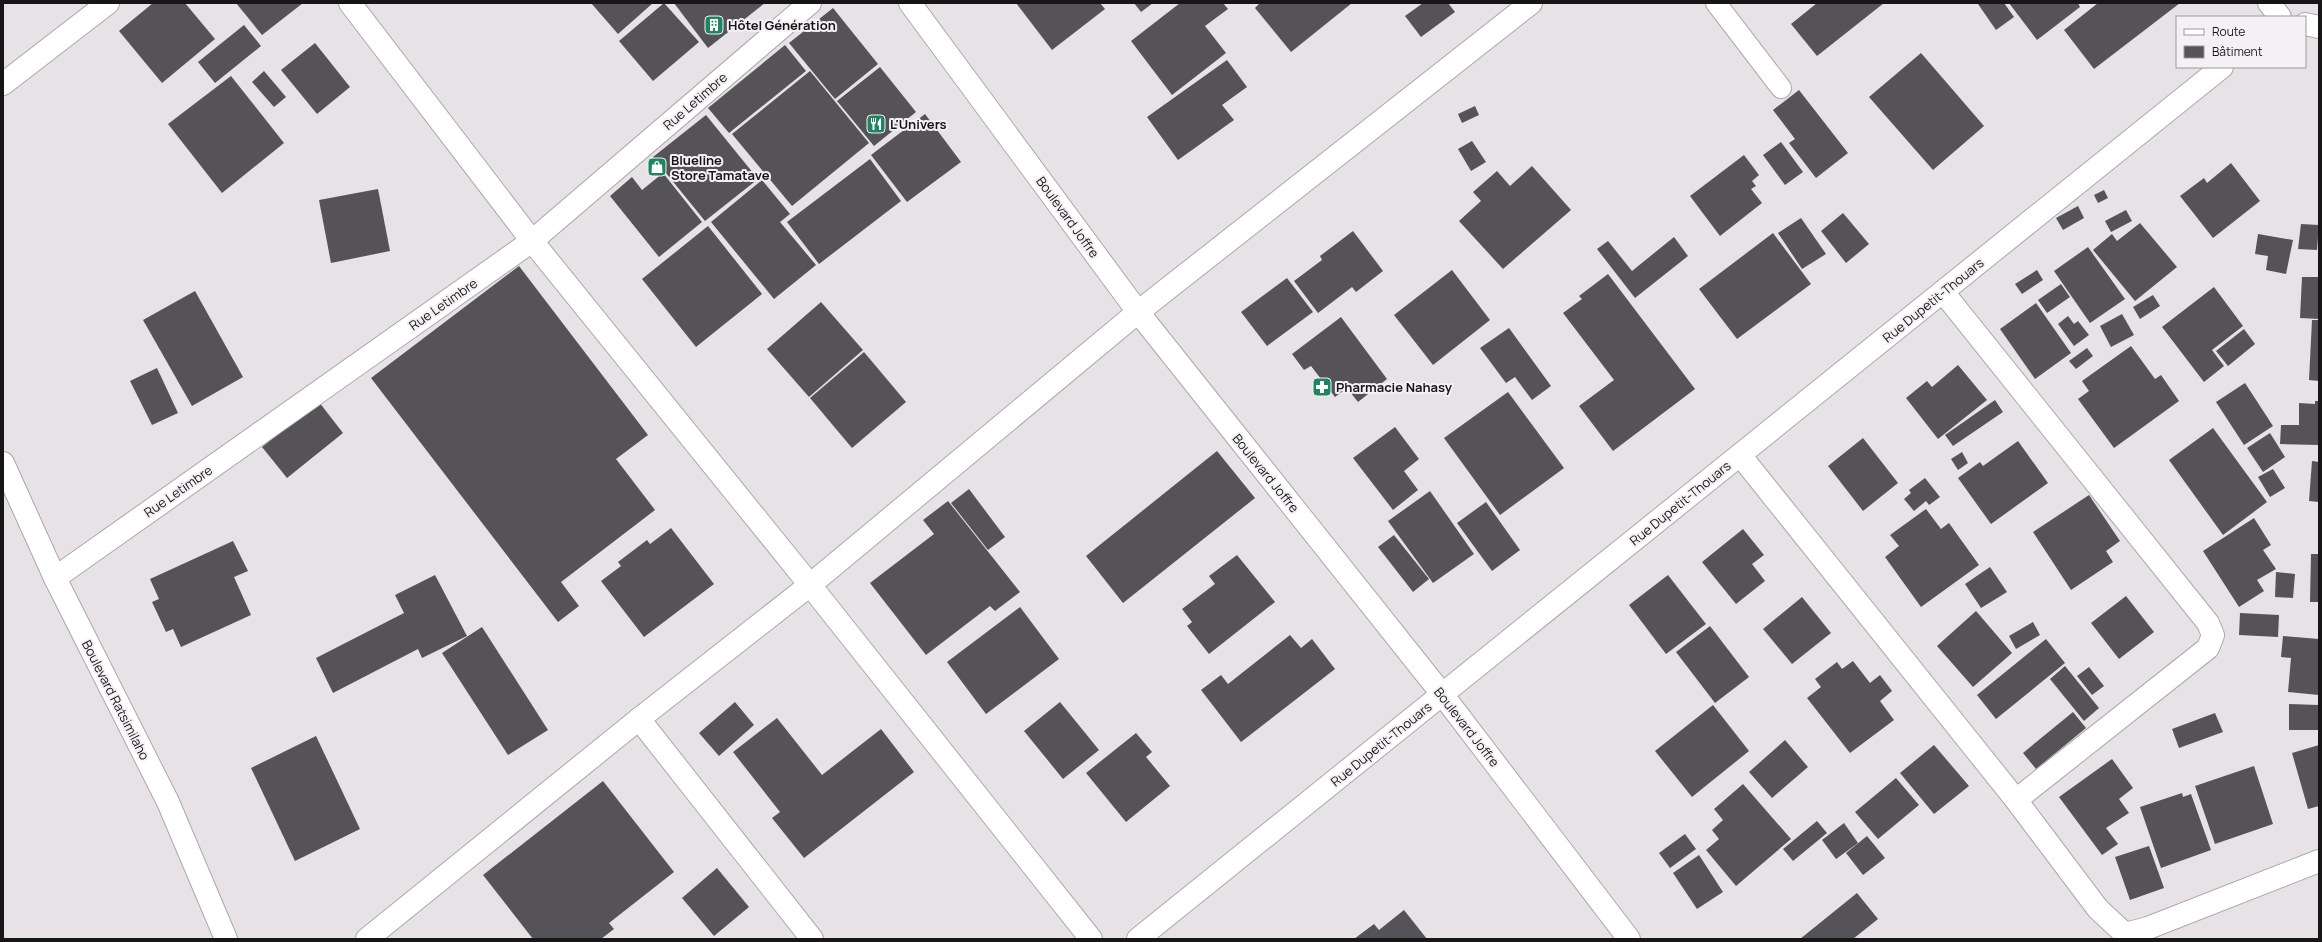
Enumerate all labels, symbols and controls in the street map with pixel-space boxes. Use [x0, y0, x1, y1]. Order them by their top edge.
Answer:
building icon: Hôtel Génération [703, 14, 725, 36]
place label: Hôtel Génération [728, 16, 836, 34]
legend [2176, 16, 2306, 68]
text: Route [2212, 23, 2245, 40]
text: Bâtiment [2212, 43, 2263, 60]
street label: Rue Letimbre [659, 68, 731, 134]
restaurant icon: L'Univers [865, 113, 887, 135]
place label: L'Univers [890, 115, 947, 133]
place label: Blueline Store Tamatave [671, 151, 770, 184]
shop icon: Blueline Store Tamatave [646, 156, 668, 178]
street label: Boulevard Joffre [1032, 173, 1104, 262]
street label: Rue Dupetit-Thouars [1879, 254, 1987, 346]
street label: Rue Letimbre [405, 274, 481, 334]
pharmacy icon: Pharmacie Nahasy [1311, 376, 1333, 398]
place label: Pharmacie Nahasy [1336, 378, 1453, 396]
street label: Boulevard Joffre [1229, 430, 1304, 516]
street label: Rue Dupetit-Thouars [1626, 457, 1734, 549]
street label: Rue Letimbre [140, 461, 216, 521]
street label: Boulevard Ratsimilaho [78, 637, 154, 763]
street label: Boulevard Joffre [1430, 683, 1504, 771]
street label: Rue Dupetit-Thouars [1327, 698, 1435, 790]

